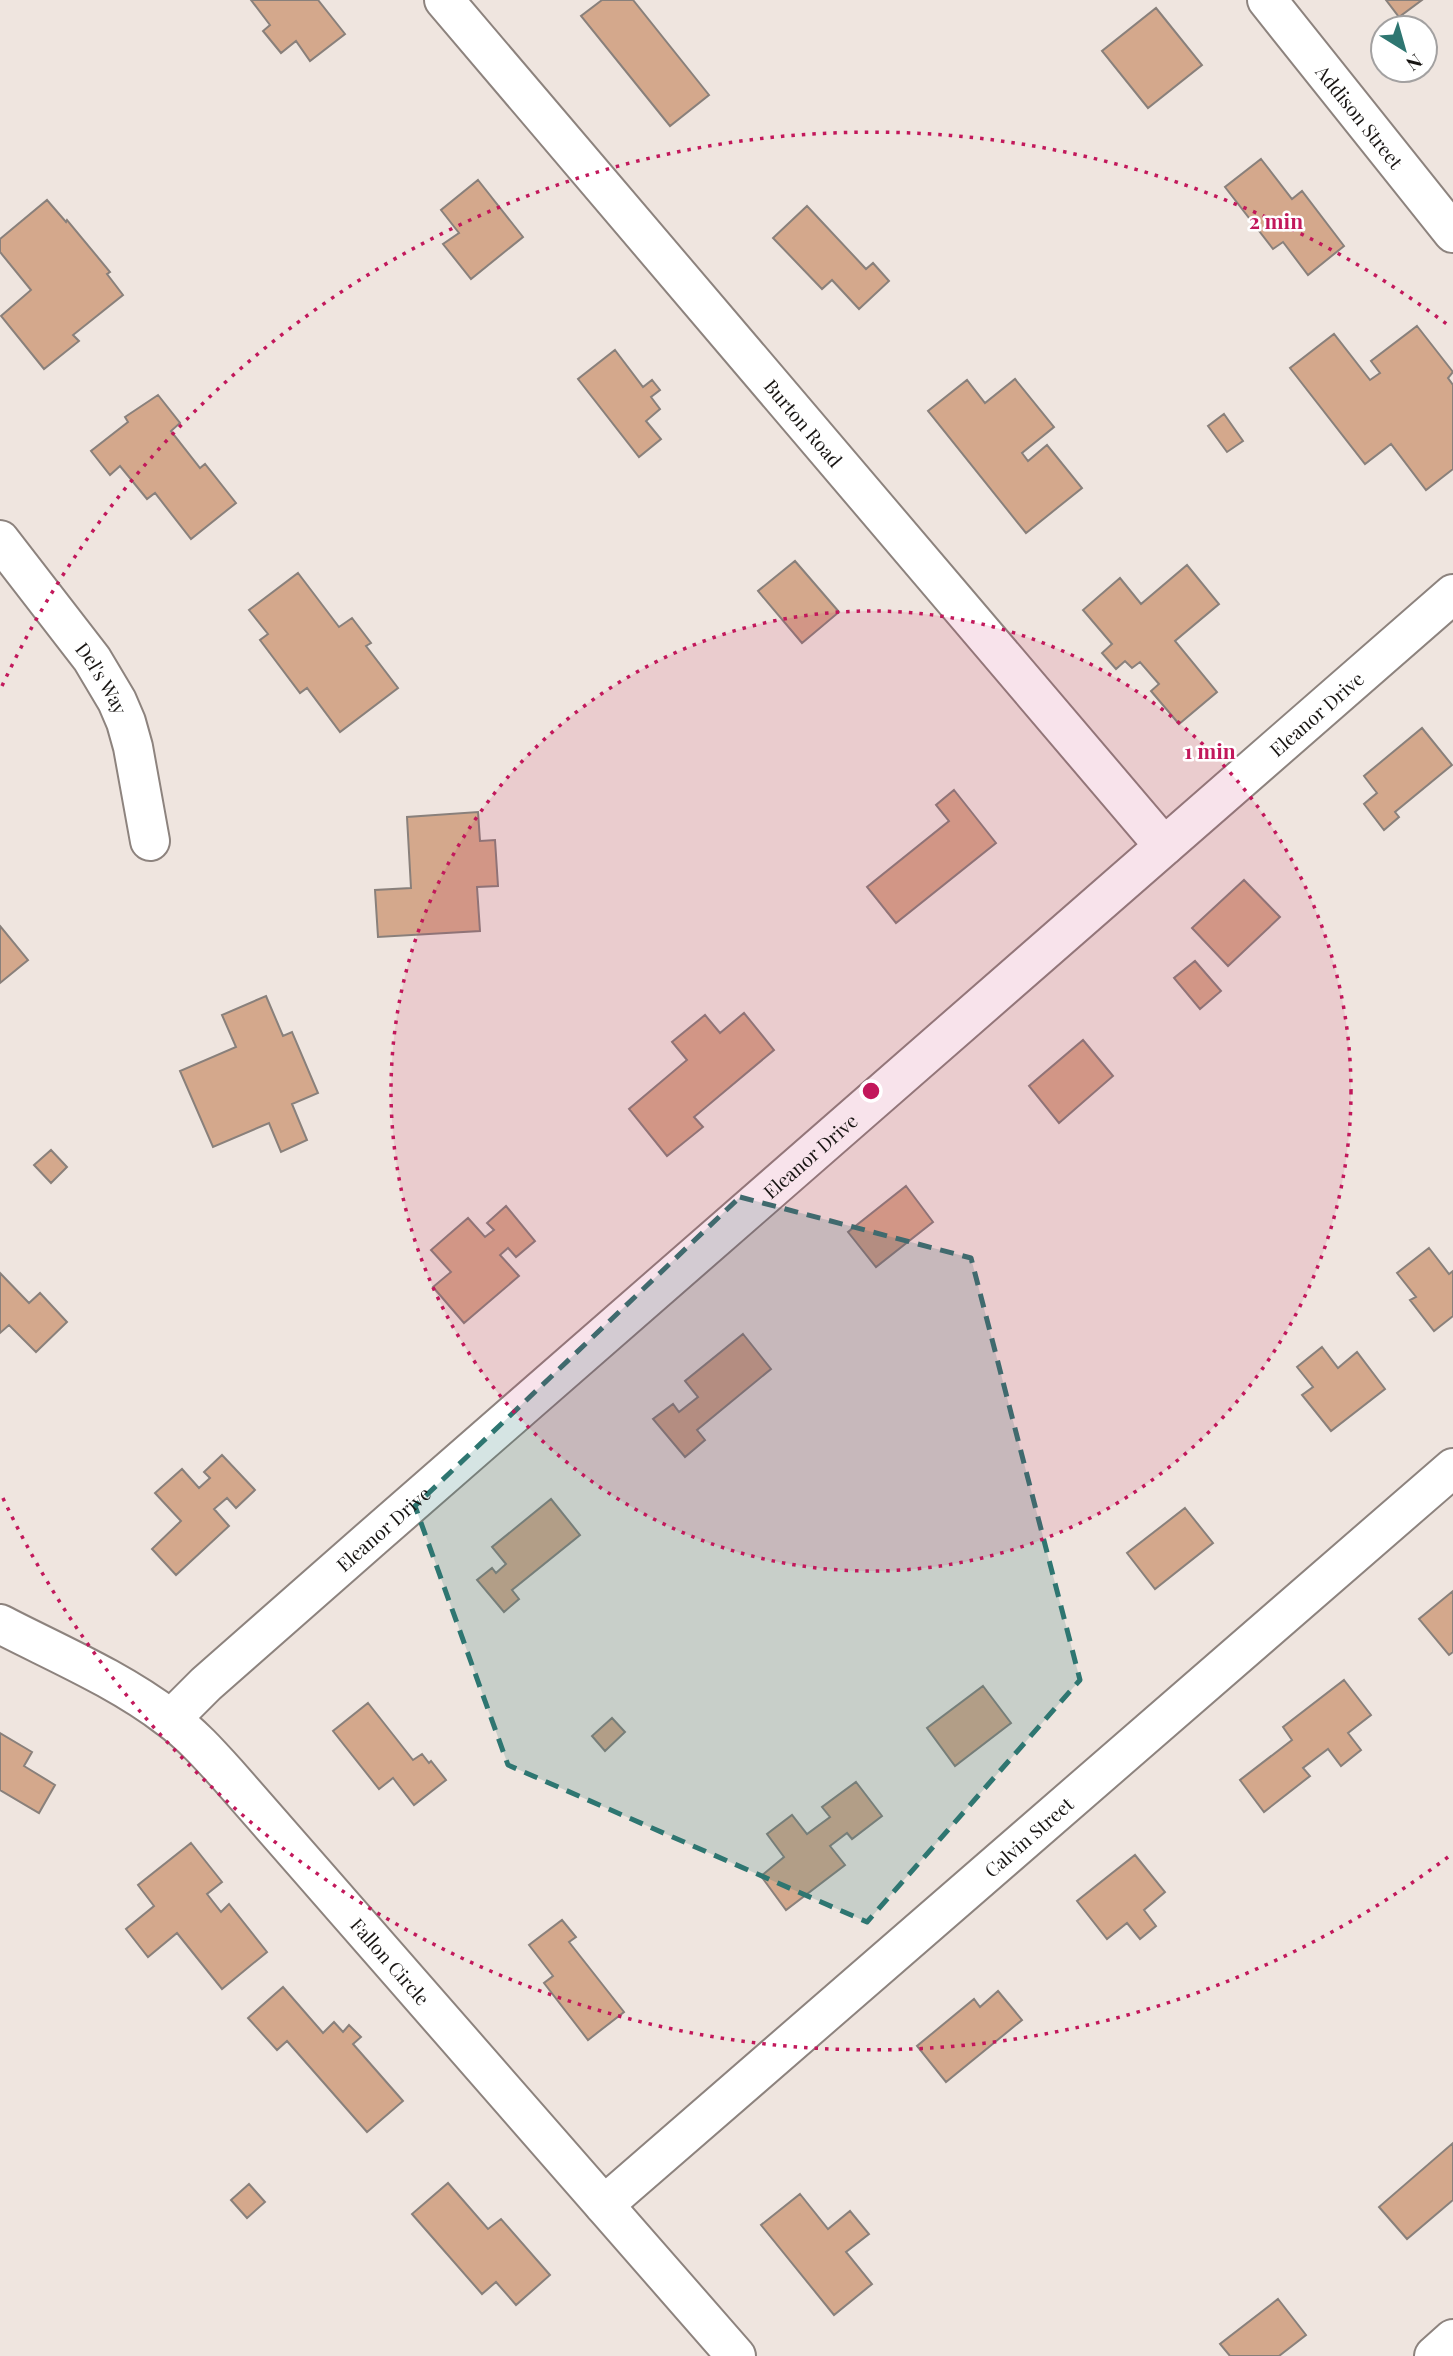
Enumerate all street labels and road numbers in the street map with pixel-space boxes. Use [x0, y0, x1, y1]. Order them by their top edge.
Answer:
street label: Addison Street [1310, 58, 1409, 174]
street label: Burton Road [759, 373, 849, 472]
street label: Del's Way [70, 636, 134, 718]
street label: Eleanor Drive [1263, 665, 1369, 762]
street label: Eleanor Drive [757, 1107, 863, 1204]
street label: Eleanor Drive [330, 1480, 435, 1577]
street label: Calvin Street [978, 1791, 1079, 1882]
street label: Fallon Circle [345, 1912, 436, 2010]

